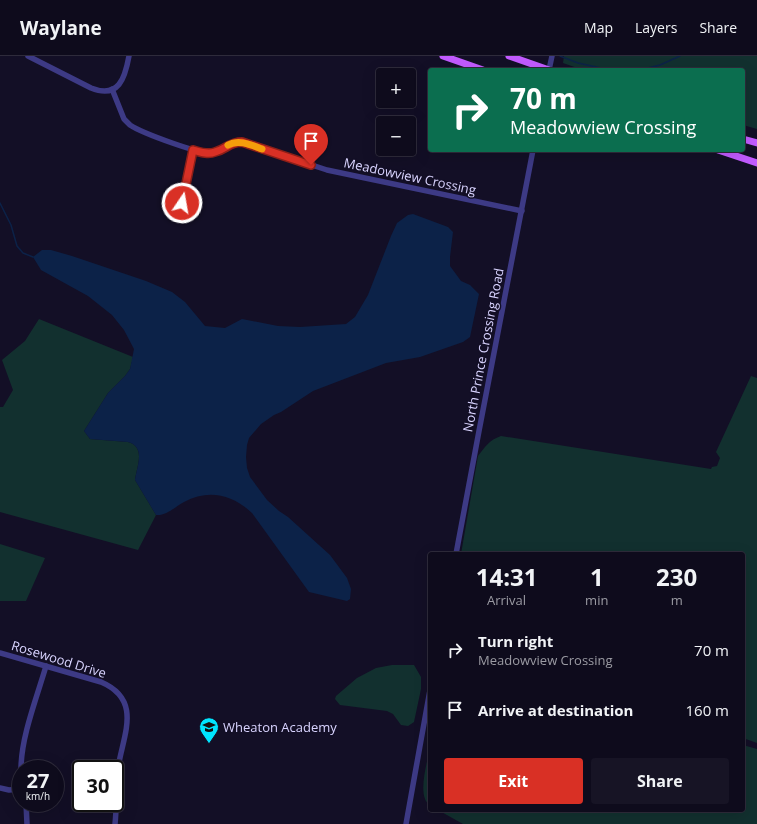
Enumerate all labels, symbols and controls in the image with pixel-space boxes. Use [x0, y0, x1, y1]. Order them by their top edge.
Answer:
text: Waylane [20, 15, 102, 41]
text: Map [584, 18, 613, 37]
text: Layers [635, 18, 677, 37]
text: Share [699, 18, 737, 37]
map controls [376, 68, 416, 156]
button: + [376, 68, 416, 108]
text: 70 m [510, 79, 577, 117]
icon: right [444, 84, 496, 136]
text: Meadowview Crossing [510, 115, 696, 139]
button: − [376, 116, 416, 156]
pin [294, 124, 328, 165]
icon: arrive [300, 130, 322, 152]
street label: Meadowview Crossing [342, 153, 478, 199]
position arrow [161, 182, 203, 224]
street label: North Prince Crossing Road [458, 267, 508, 433]
text: 14:31 [476, 560, 537, 593]
text: 1 [590, 560, 604, 593]
text: 230 [656, 560, 697, 593]
text: Arrival [487, 591, 526, 609]
text: min [585, 591, 608, 609]
text: m [671, 591, 683, 609]
text: Turn right [478, 631, 553, 651]
street label: Rosewood Drive [9, 636, 109, 682]
icon: right [444, 639, 466, 661]
text: 70 m [694, 640, 729, 660]
text: Meadowview Crossing [478, 651, 613, 669]
icon: arrive [444, 699, 466, 721]
text: Arrive at destination [478, 700, 633, 720]
text: 160 m [685, 700, 729, 720]
school or university icon: Wheaton Academy [198, 716, 220, 744]
place label: Wheaton Academy [223, 718, 337, 736]
button: Exit [444, 758, 583, 804]
button: Share [591, 758, 729, 804]
speed limit sign: 30 [72, 760, 124, 812]
text: 27 [27, 767, 49, 794]
text: km/h [26, 789, 50, 803]

